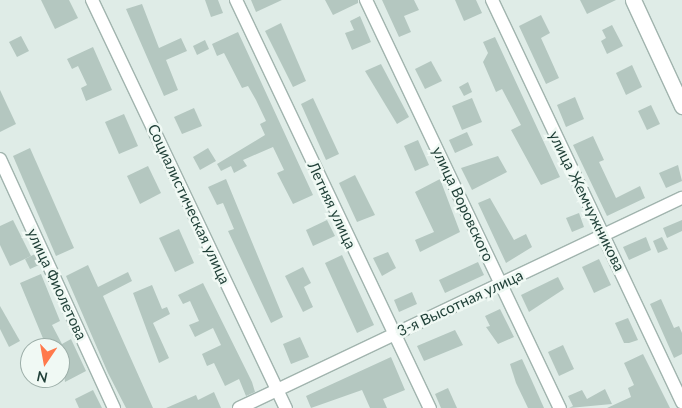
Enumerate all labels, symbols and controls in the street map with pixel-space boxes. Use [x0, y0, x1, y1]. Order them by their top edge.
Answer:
street label: Социалистическая улица [144, 121, 234, 287]
street label: улица Жемчужникова [545, 128, 629, 274]
street label: улица Воровского [428, 144, 498, 264]
street label: Летняя улица [304, 159, 360, 251]
street label: улица Фиолетова [23, 226, 91, 342]
street label: 3-я Высотная улица [394, 266, 526, 340]
north arrow [20, 338, 70, 388]
text: N [35, 368, 49, 387]

